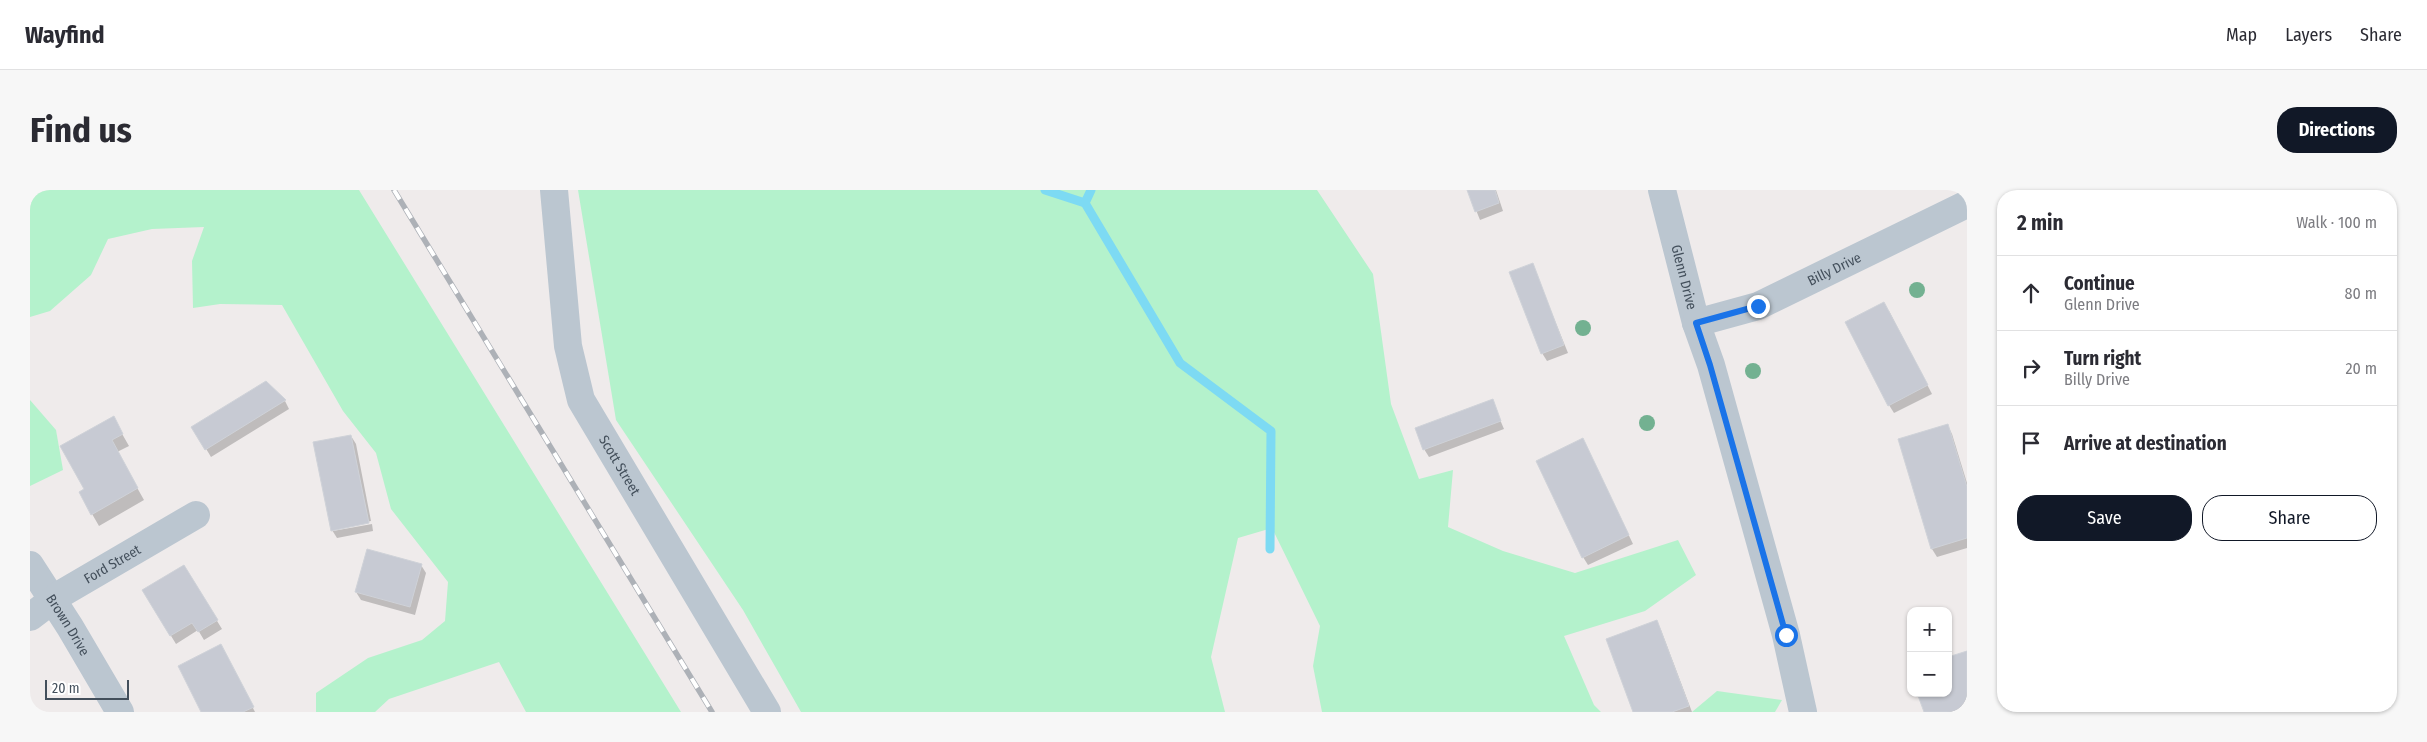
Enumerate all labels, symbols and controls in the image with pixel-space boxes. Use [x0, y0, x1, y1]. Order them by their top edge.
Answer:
text: Wayfind [25, 21, 105, 49]
text: Map [2226, 24, 2257, 46]
text: Layers [2285, 24, 2332, 46]
text: Share [2360, 24, 2402, 46]
button: Directions [2277, 107, 2397, 153]
text: Find us [30, 109, 132, 151]
text: 2 min [2017, 210, 2064, 236]
text: Walk · 100 m [2296, 213, 2377, 232]
street label: Glenn Drive [1667, 243, 1700, 312]
street label: Billy Drive [1805, 249, 1864, 290]
text: Continue [2064, 272, 2135, 295]
icon: ahead [2017, 279, 2045, 307]
text: 80 m [2345, 284, 2377, 303]
route end [1747, 295, 1770, 318]
text: Glenn Drive [2064, 295, 2140, 314]
text: Turn right [2064, 347, 2141, 370]
icon: right [2017, 354, 2045, 382]
text: 20 m [2346, 359, 2377, 378]
text: Billy Drive [2064, 370, 2130, 389]
icon: arrive [2017, 429, 2045, 457]
street label: Scott Street [595, 432, 644, 499]
text: Arrive at destination [2064, 432, 2227, 455]
button: Save [2017, 495, 2192, 541]
button: Share [2202, 495, 2377, 541]
street label: Ford Street [81, 541, 144, 588]
street label: Brown Drive [42, 591, 93, 659]
map controls [1907, 607, 1952, 697]
button: + [1907, 607, 1952, 652]
route start [1775, 624, 1798, 647]
button: − [1907, 652, 1952, 697]
scale bar [45, 677, 129, 700]
text: 20 m [52, 680, 80, 697]

